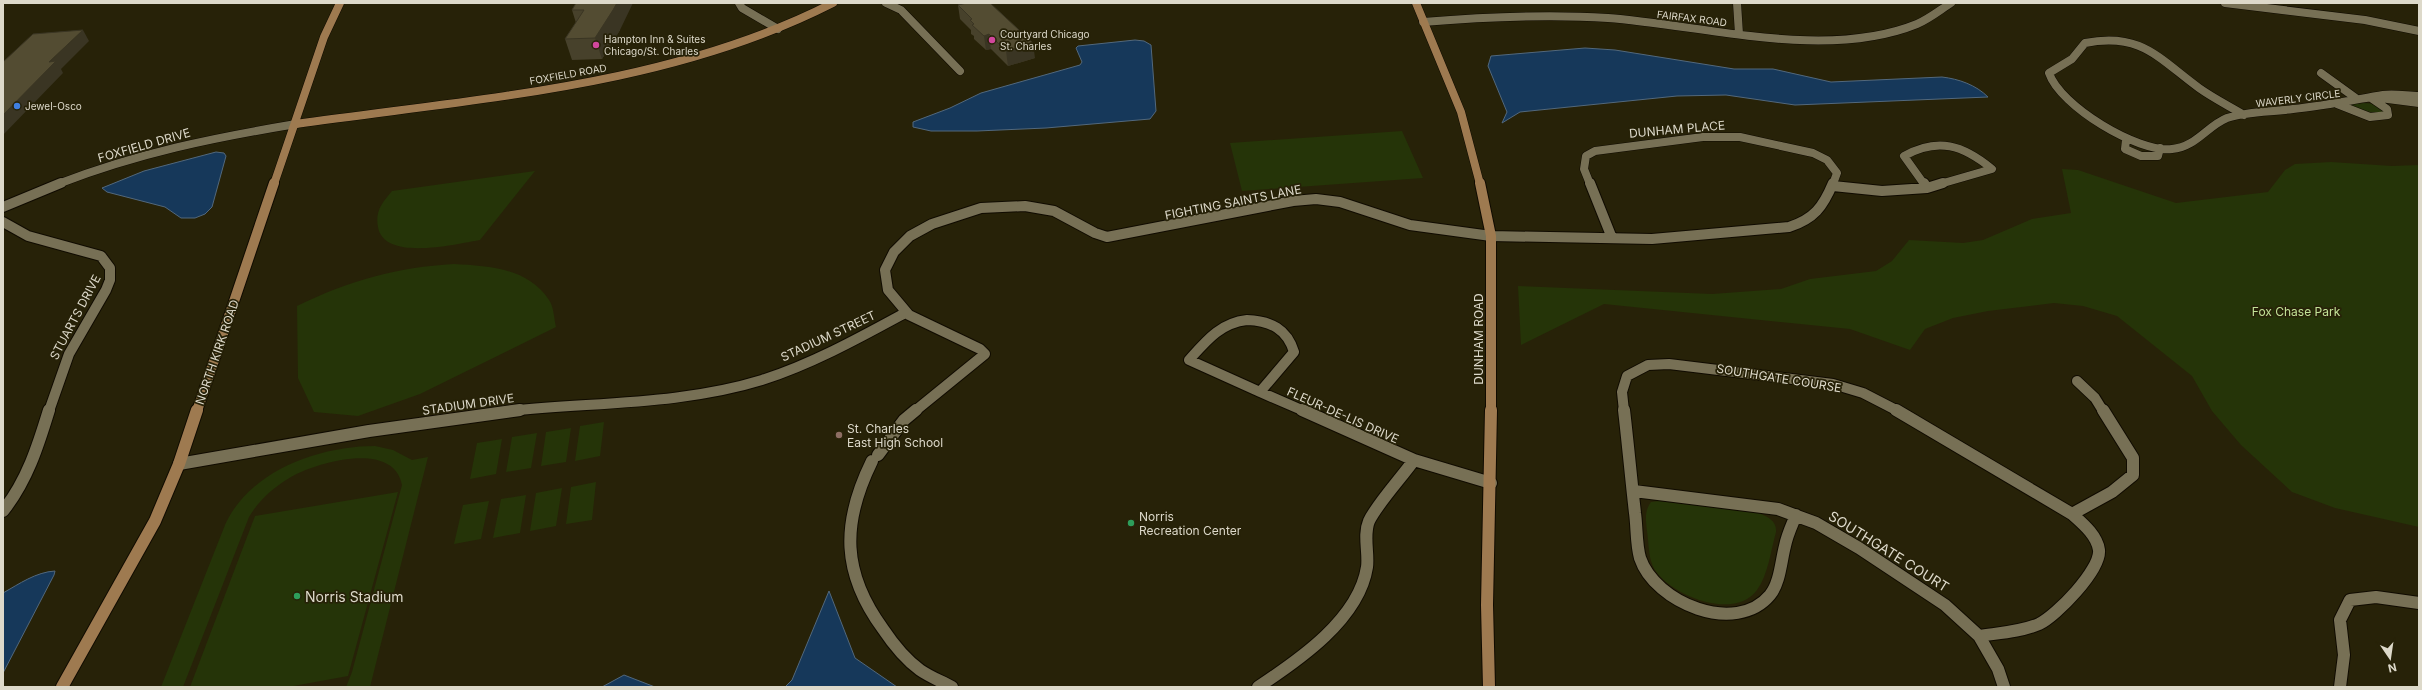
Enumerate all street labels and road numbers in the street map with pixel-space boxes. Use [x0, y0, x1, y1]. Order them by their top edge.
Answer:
street label: FAIRFAX ROAD [1656, 8, 1728, 28]
street label: FOXFIELD ROAD [528, 61, 608, 87]
street label: WAVERLY CIRCLE [2255, 87, 2341, 109]
street label: DUNHAM PLACE [1628, 117, 1726, 141]
street label: FOXFIELD DRIVE [96, 125, 192, 165]
street label: FIGHTING SAINTS LANE [1163, 181, 1303, 223]
street label: STUARTS DRIVE [46, 272, 104, 362]
street label: DUNHAM ROAD [1471, 293, 1486, 385]
street label: NORTH KIRK ROAD [192, 298, 242, 406]
street label: STADIUM STREET [778, 307, 878, 365]
street label: SOUTHGATE COURSE [1715, 361, 1843, 395]
street label: FLEUR-DE-LIS DRIVE [1285, 384, 1401, 446]
street label: STADIUM DRIVE [421, 390, 515, 418]
street label: SOUTHGATE COURT [1826, 507, 1952, 595]

